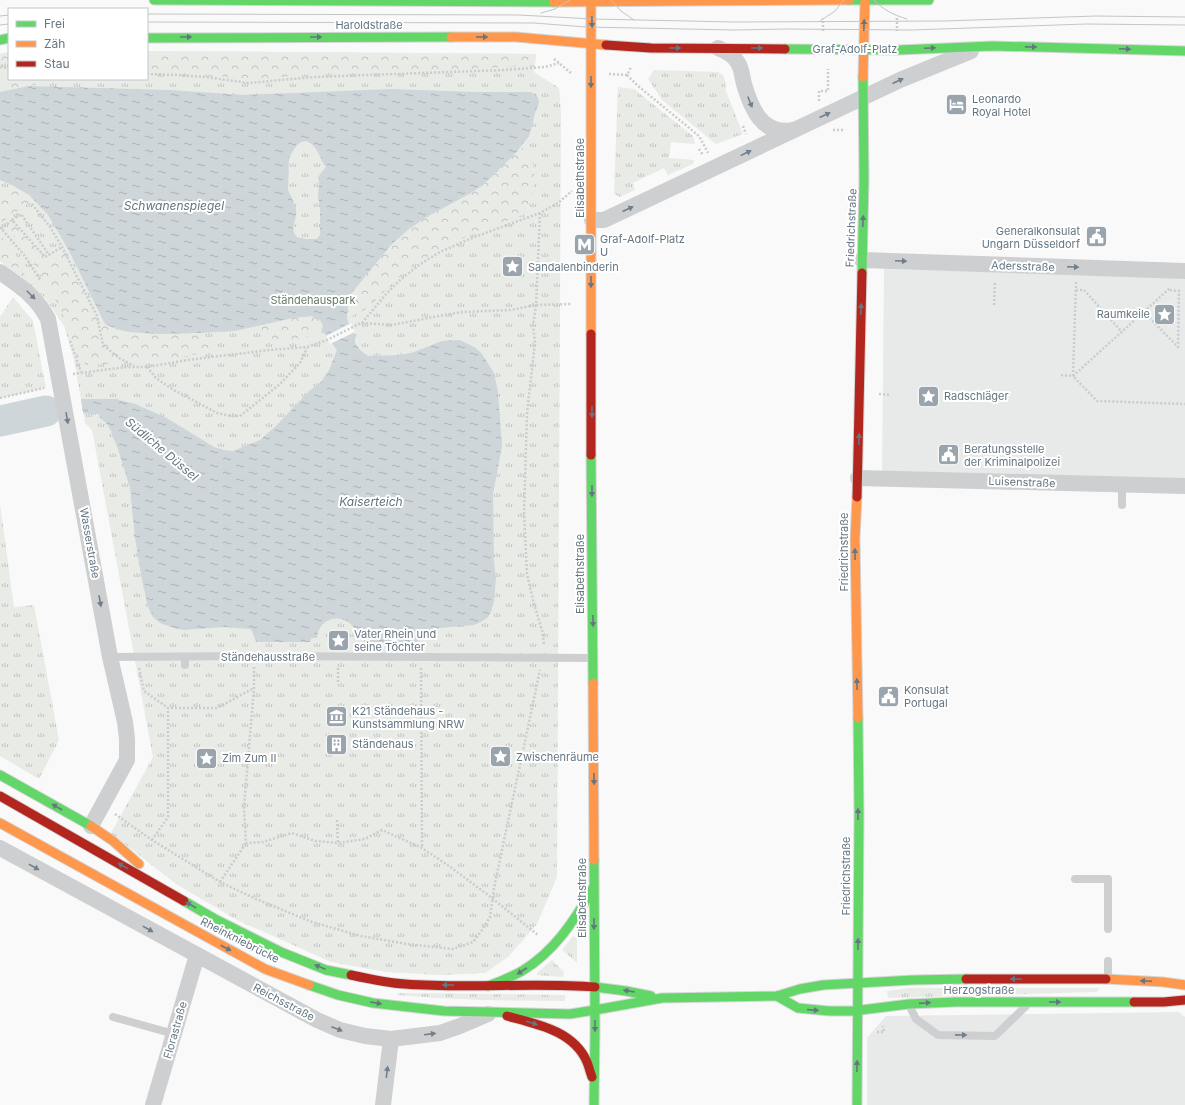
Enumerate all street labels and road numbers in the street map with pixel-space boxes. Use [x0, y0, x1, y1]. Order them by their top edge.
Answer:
street label: Haroldstraße [335, 18, 403, 32]
street label: Graf-Adolf-Platz [813, 42, 897, 56]
street label: Elisabethstraße [573, 138, 587, 218]
street label: Friedrichstraße [843, 188, 859, 268]
street label: Adersstraße [991, 258, 1055, 274]
street label: Luisenstraße [988, 474, 1056, 490]
street label: Wasserstraße [77, 507, 103, 579]
street label: Friedrichstraße [837, 513, 851, 591]
street label: Elisabethstraße [573, 534, 587, 614]
street label: Ständehausstraße [221, 650, 315, 664]
street label: Friedrichstraße [839, 837, 853, 915]
street label: Elisabethstraße [575, 858, 589, 938]
street label: Rheinkniebrücke [198, 914, 282, 966]
street label: Reichsstraße [251, 980, 317, 1024]
street label: Herzogstraße [944, 983, 1014, 997]
street label: Florastraße [160, 1000, 190, 1060]

